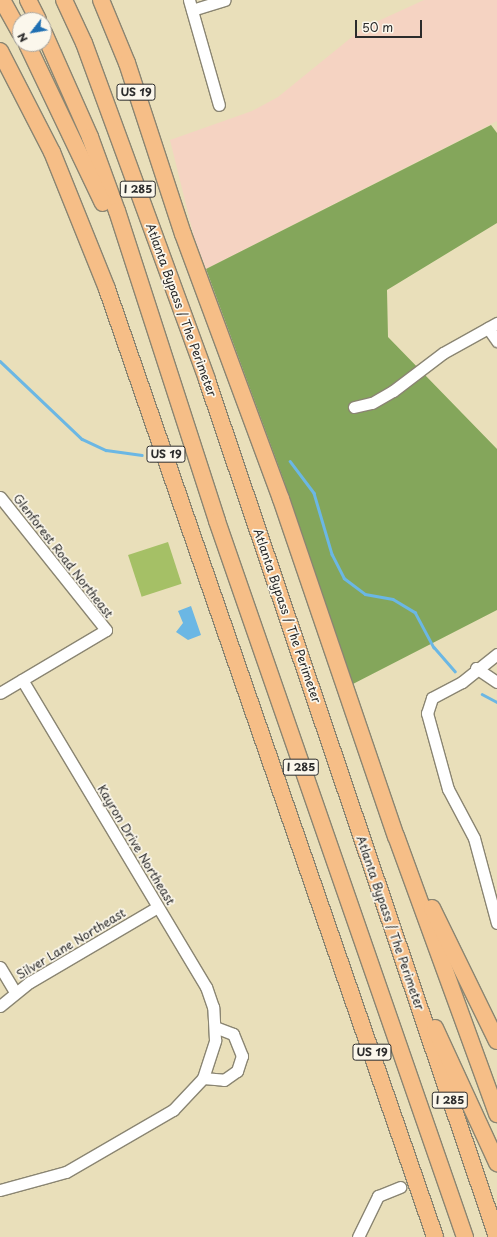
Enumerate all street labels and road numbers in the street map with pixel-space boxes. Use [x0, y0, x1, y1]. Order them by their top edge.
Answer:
road number: US 19 [116, 83, 156, 101]
road number: I 285 [119, 180, 157, 198]
street label: Atlanta Bypass / The Perimeter [143, 222, 219, 398]
road number: US 19 [146, 445, 186, 463]
street label: Glenforest Road Northeast [10, 491, 116, 621]
street label: Atlanta Bypass / The Perimeter [250, 527, 324, 705]
road number: I 285 [282, 758, 320, 776]
street label: Kayron Drive Northeast [95, 783, 177, 907]
street label: Atlanta Bypass / The Perimeter [353, 834, 427, 1012]
street label: Silver Lane Northeast [13, 905, 129, 983]
road number: US 19 [352, 1043, 392, 1061]
road number: I 285 [431, 1091, 469, 1109]

